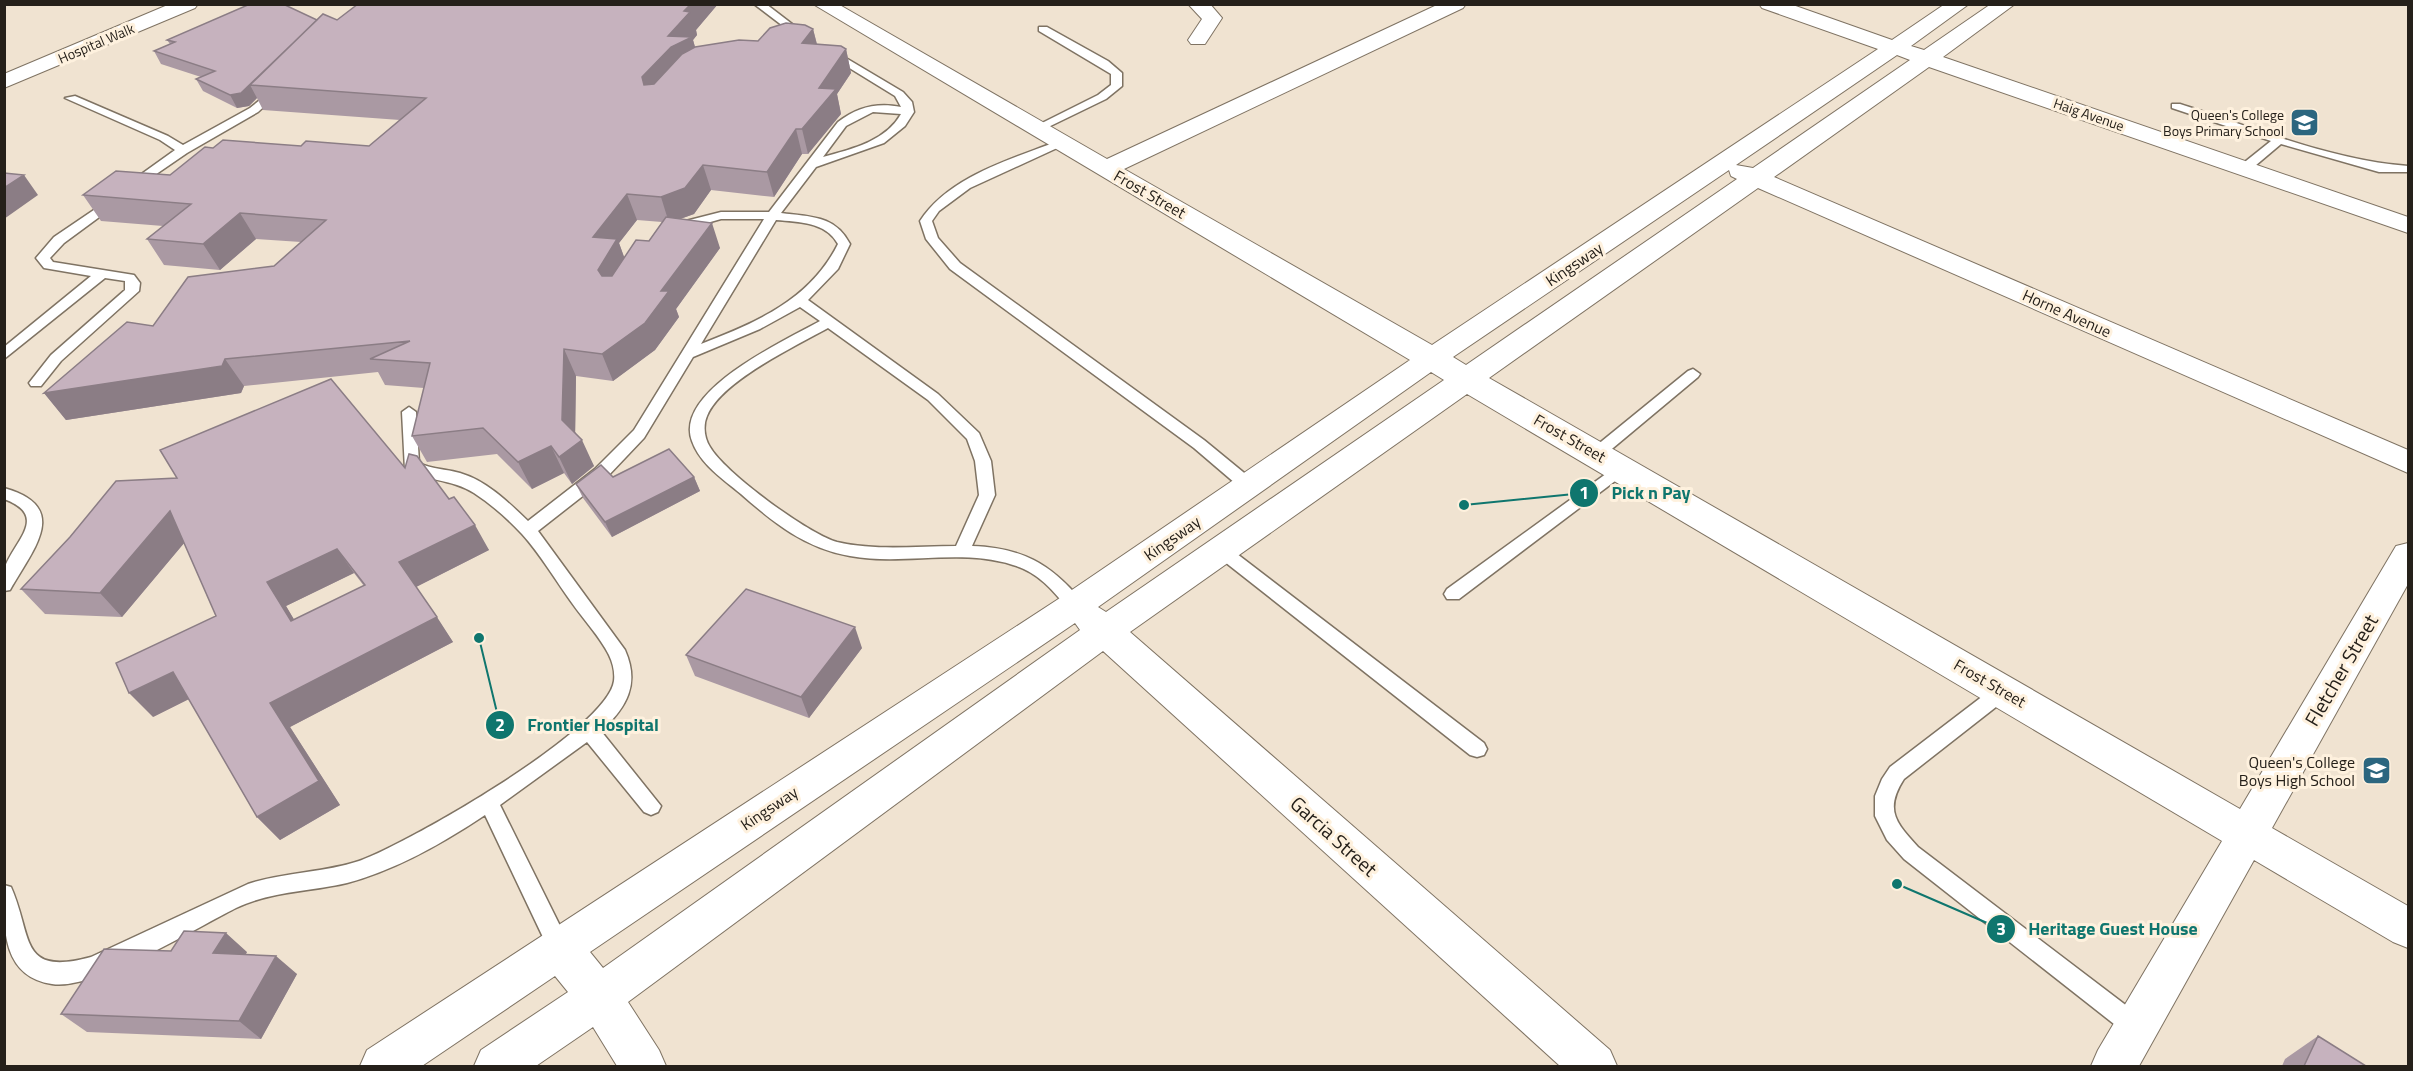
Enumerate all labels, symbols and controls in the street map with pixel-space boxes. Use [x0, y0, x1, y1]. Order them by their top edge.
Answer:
street label: Hospital Walk [55, 17, 138, 69]
street label: Haig Avenue [2051, 92, 2127, 136]
place label: Queen's College Boys Primary School [2163, 104, 2284, 141]
school or university icon: Queen's College Boys Primary School [2289, 106, 2321, 138]
street label: Frost Street [1109, 164, 1191, 225]
street label: Kingsway [1541, 236, 1608, 292]
street label: Horne Avenue [2019, 283, 2115, 343]
street label: Frost Street [1529, 408, 1611, 469]
callout: Pick n Pay [1569, 475, 1702, 511]
text: 1 [1579, 479, 1589, 506]
text: Pick n Pay [1611, 479, 1691, 506]
street label: Kingsway [1139, 509, 1206, 566]
street label: Fletcher Street [2296, 608, 2386, 732]
street label: Frost Street [1949, 653, 2031, 714]
callout: Frontier Hospital [485, 707, 671, 743]
text: 2 [495, 711, 505, 738]
text: Frontier Hospital [527, 711, 659, 738]
place label: Queen's College Boys High School [2239, 750, 2355, 792]
school or university icon: Queen's College Boys High School [2360, 755, 2392, 787]
street label: Kingsway [736, 780, 803, 836]
street label: Garcia Street [1283, 788, 1385, 884]
callout: Heritage Guest House [1986, 911, 2210, 947]
text: 3 [1996, 915, 2006, 942]
text: Heritage Guest House [2028, 915, 2198, 942]

